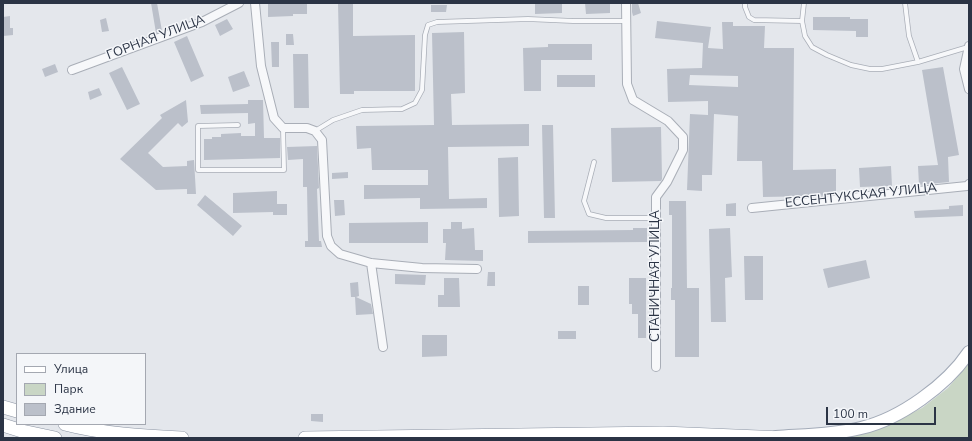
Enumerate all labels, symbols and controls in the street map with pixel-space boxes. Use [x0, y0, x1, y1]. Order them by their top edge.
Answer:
street label: ГОРНАЯ УЛИЦА [105, 12, 207, 64]
street label: ЕССЕНТУКСКАЯ УЛИЦА [784, 180, 938, 212]
street label: СТАНИЧНАЯ УЛИЦА [648, 210, 664, 342]
legend [16, 353, 146, 425]
text: Улица [54, 361, 88, 377]
text: Парк [54, 381, 83, 397]
scale bar [828, 399, 938, 425]
text: Здание [54, 401, 96, 417]
text: 100 m [833, 406, 868, 422]

